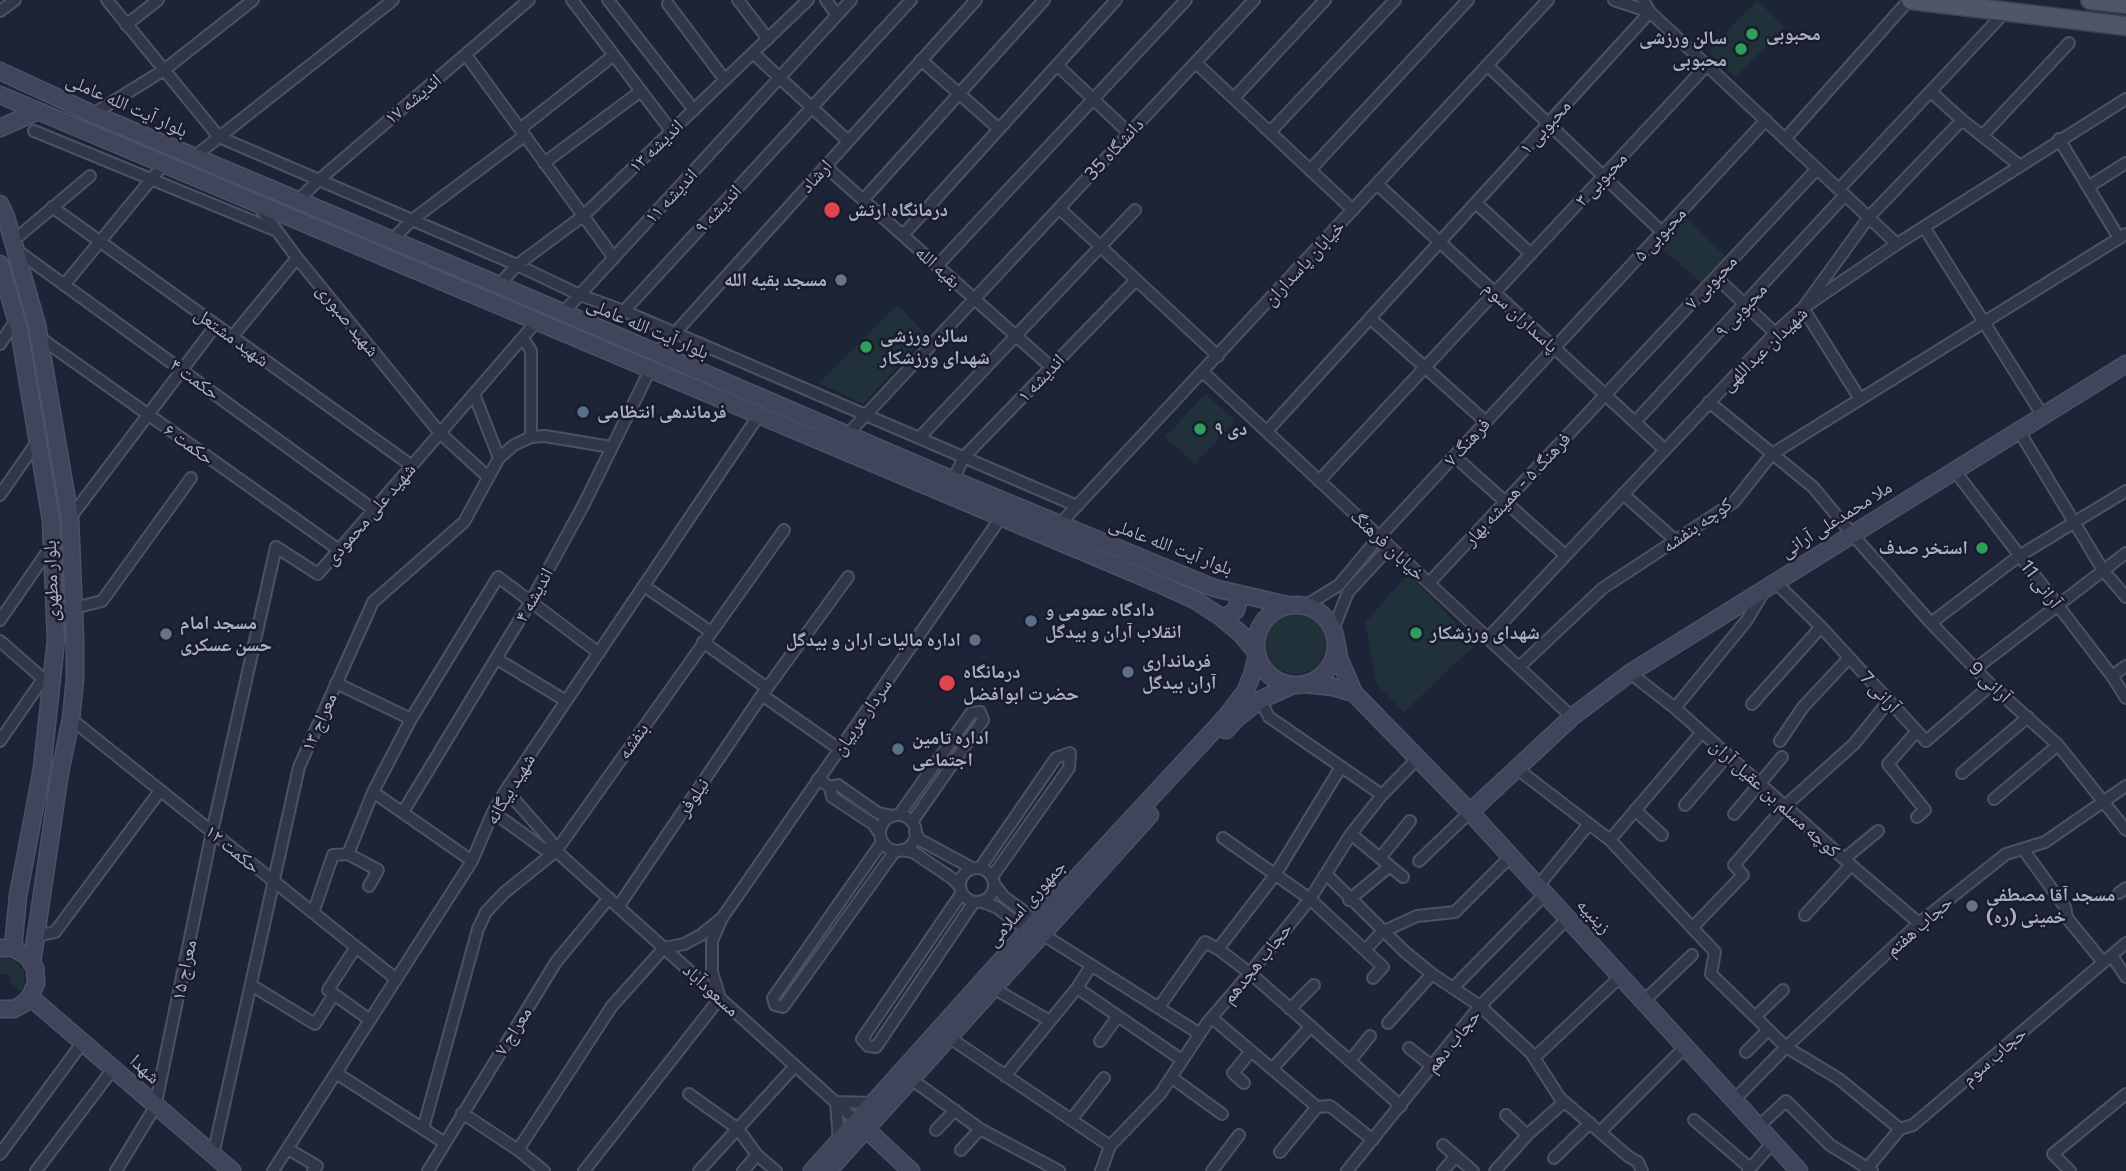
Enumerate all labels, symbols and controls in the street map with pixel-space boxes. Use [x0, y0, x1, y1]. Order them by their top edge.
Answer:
place label: محبوبی [1766, 23, 1821, 45]
marker: محبوبی [1744, 26, 1760, 42]
place label: سالن ورزشی محبوبی [1639, 27, 1727, 71]
marker: سالن ورزشی محبوبی [1733, 41, 1749, 57]
street label: بلوار آیت‌ الله عاملی [63, 68, 191, 142]
street label: اندیشه ۱۷ [380, 69, 446, 129]
street label: محبوبی ۱ [1514, 95, 1576, 159]
street label: دانشگاه 35 [1079, 113, 1149, 185]
street label: اندیشه ۱۳ [624, 114, 688, 178]
street label: محبوبی ۳ [1570, 147, 1632, 211]
street label: ارشاد [795, 155, 837, 197]
street label: اندیشه ۱۱ [640, 164, 702, 228]
street label: اندیشه ۹ [690, 180, 746, 238]
place label: درمانگاه ارتش [848, 199, 948, 221]
marker: درمانگاه ارتش [822, 200, 842, 220]
street label: محبوبی ۵ [1629, 202, 1691, 266]
street label: خیابان پاسداران [1259, 215, 1349, 311]
street label: بقیه الله [911, 241, 965, 293]
street label: محبوبی ۷ [1680, 250, 1742, 314]
place label: مسجد بقیه الله [724, 269, 827, 291]
marker: مسجد بقیه الله [833, 272, 849, 288]
street label: پاسداران سوم [1479, 276, 1563, 358]
street label: محبوبی ۹ [1710, 278, 1772, 342]
street label: شهید صبوری [312, 279, 384, 361]
street label: بلوار آیت‌ الله عاملی [583, 292, 713, 364]
street label: شهید مشتعل [190, 302, 274, 372]
street label: شهیدان عبداللهی [1716, 302, 1812, 396]
place label: سالن ورزشی شهدای ورزشکار [880, 325, 990, 369]
marker: سالن ورزشی شهدای ورزشکار [858, 339, 874, 355]
street label: اندیشه ۱ [1012, 349, 1070, 407]
street label: حکمت ۴ [166, 353, 224, 405]
place label: فرماندهی انتظامی [597, 401, 727, 423]
marker: فرماندهی انتظامی [575, 404, 591, 420]
street label: فرهنگ ۷ [1439, 413, 1495, 471]
place label: ۹ دی [1214, 418, 1247, 440]
street label: حکمت ۶ [159, 419, 219, 469]
marker: ۹ دی [1192, 421, 1208, 437]
street label: فرهنگ ۵ - همیشه بهار [1459, 428, 1575, 550]
street label: شهید علی محمودی [319, 458, 421, 570]
street label: ملا محمدعلی آرانی [1776, 476, 1896, 562]
street label: کوچه بنفشه [1658, 493, 1736, 557]
street label: خیابان فرهنگ [1346, 505, 1430, 585]
street label: بلوار آیت‌ الله عاملی [1106, 512, 1236, 580]
place label: استخر صدف [1878, 537, 1968, 559]
street label: بلوار مطهری [38, 540, 64, 622]
marker: استخر صدف [1974, 540, 1990, 556]
street label: آرانی 11 [2015, 555, 2067, 613]
street label: اندیشه ۴ [510, 564, 558, 626]
place label: دادگاه عمومی و انقلاب آران و بیدگل [1045, 599, 1182, 643]
place label: مسجد امام حسن عسکری [180, 612, 272, 656]
marker: دادگاه عمومی و انقلاب آران و بیدگل [1023, 613, 1039, 629]
place label: شهدای ورزشکار [1430, 622, 1540, 644]
marker: شهدای ورزشکار [1408, 625, 1424, 641]
marker: مسجد امام حسن عسکری [158, 626, 174, 642]
place label: اداره مالیات اران و بیدگل [786, 629, 961, 651]
marker: اداره مالیات اران و بیدگل [967, 632, 983, 648]
place label: فرمانداری آران بیدگل [1142, 650, 1216, 694]
street label: آرانی 9 [1964, 656, 2016, 708]
place label: درمانگاه حضرت ابوافضل [963, 661, 1079, 705]
marker: فرمانداری آران بیدگل [1120, 664, 1136, 680]
street label: آرانی 7 [1855, 667, 1905, 717]
marker: درمانگاه حضرت ابوافضل [937, 673, 957, 693]
street label: سردار عربیان [827, 674, 897, 760]
street label: معراج ۱۳ [296, 689, 342, 755]
street label: بنفشه [612, 718, 654, 764]
place label: اداره تامین اجتماعی [912, 727, 989, 771]
street label: کوچه مسلم بن عقیل آران [1705, 734, 1845, 862]
marker: اداره تامین اجتماعی [890, 741, 906, 757]
street label: شهید بیگانه [480, 749, 540, 829]
street label: نیلوفر [672, 774, 714, 820]
street label: حکمت ۱۲ [201, 820, 265, 878]
street label: جمهوری اسلامی [981, 855, 1071, 951]
place label: مسجد آقا مصطفی خمینی (ره) [1986, 884, 2116, 928]
street label: حجاب هفتم [1881, 891, 1957, 961]
street label: زینبیه [1572, 893, 1616, 939]
marker: مسجد آقا مصطفی خمینی (ره) [1964, 898, 1980, 914]
street label: حجاب هجدهم [1217, 917, 1297, 1009]
street label: معراج ۱۵ [166, 938, 202, 1002]
street label: مسعودآباد [678, 959, 744, 1021]
street label: معراج ۷ [489, 1002, 537, 1060]
street label: حجاب دهم [1420, 1005, 1486, 1077]
street label: حجاب سوم [1957, 1022, 2031, 1090]
street label: شهدا [125, 1049, 165, 1089]

